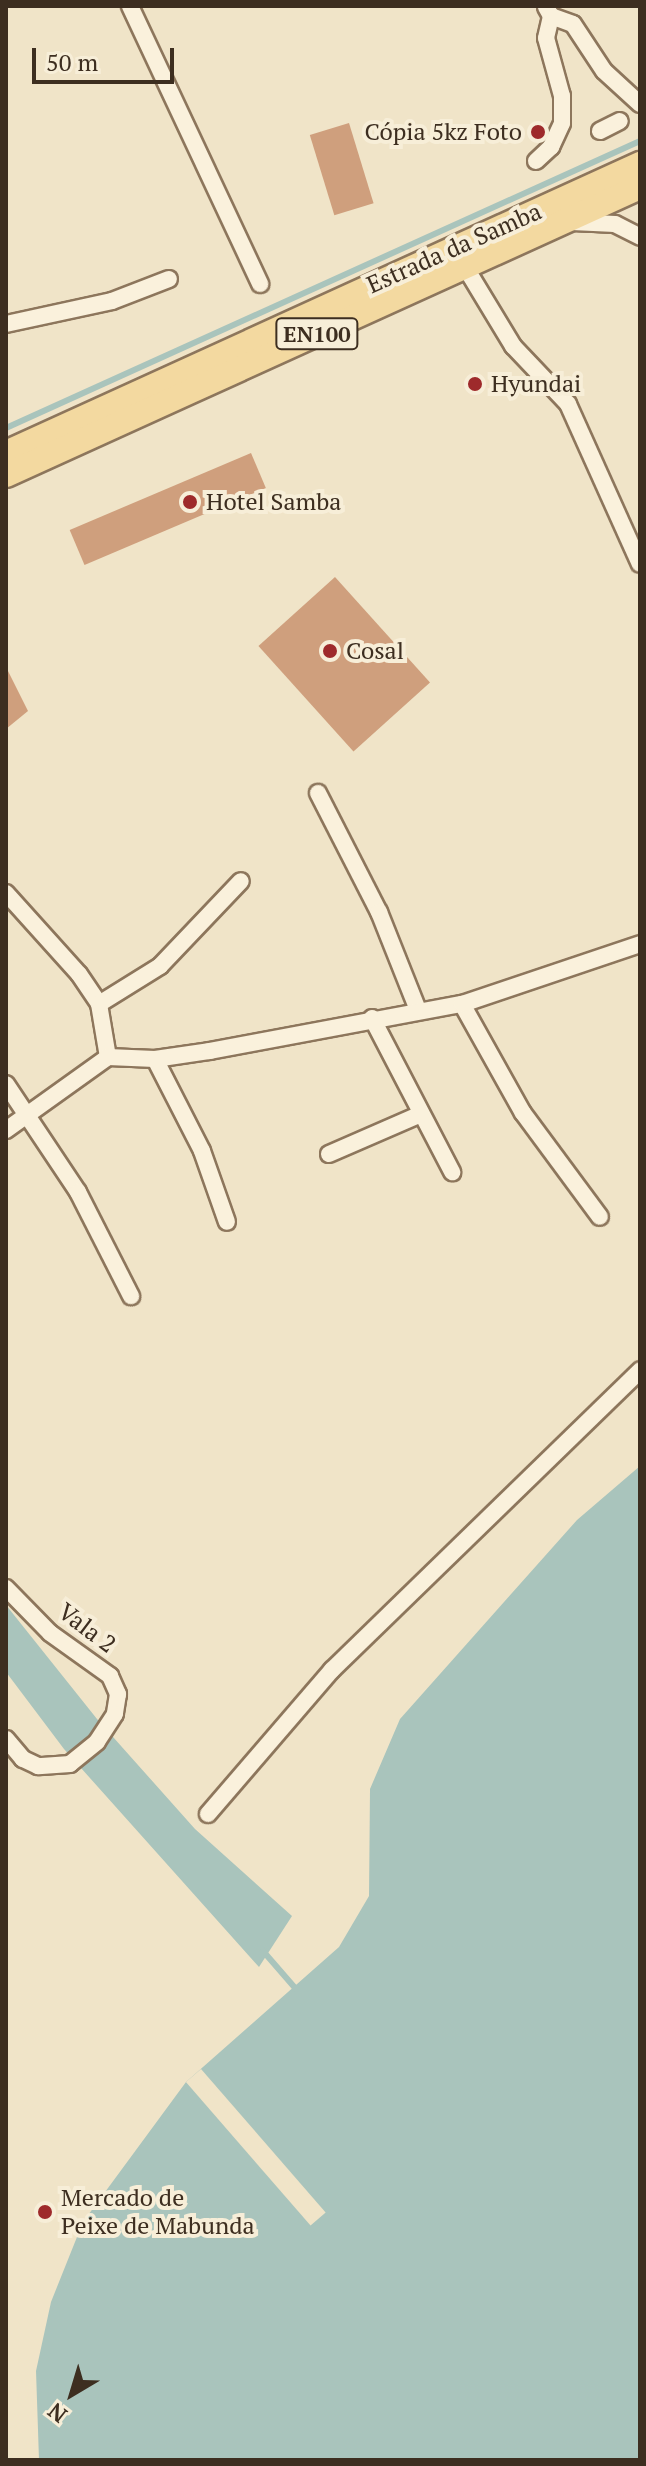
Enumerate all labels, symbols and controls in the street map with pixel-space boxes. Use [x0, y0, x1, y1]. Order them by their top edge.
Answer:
scale bar [36, 32, 178, 82]
text: 50 m [46, 46, 98, 78]
place label: Cópia 5kz Foto [365, 118, 522, 146]
marker: Cópia 5kz Foto [529, 123, 547, 141]
street label: Estrada da Samba [362, 197, 546, 299]
road number: EN100 [275, 316, 359, 352]
place label: Hyundai [491, 370, 581, 398]
marker: Hyundai [466, 375, 484, 393]
place label: Hotel Samba [206, 488, 341, 516]
marker: Hotel Samba [181, 493, 199, 511]
place label: Cosal [346, 637, 404, 665]
marker: Cosal [321, 642, 339, 660]
street label: Vala 2 [53, 1597, 121, 1659]
place label: Mercado de Peixe de Mabunda [61, 2184, 255, 2240]
marker: Mercado de Peixe de Mabunda [36, 2203, 54, 2221]
north arrow [32, 2354, 112, 2434]
text: N [41, 2397, 72, 2430]

